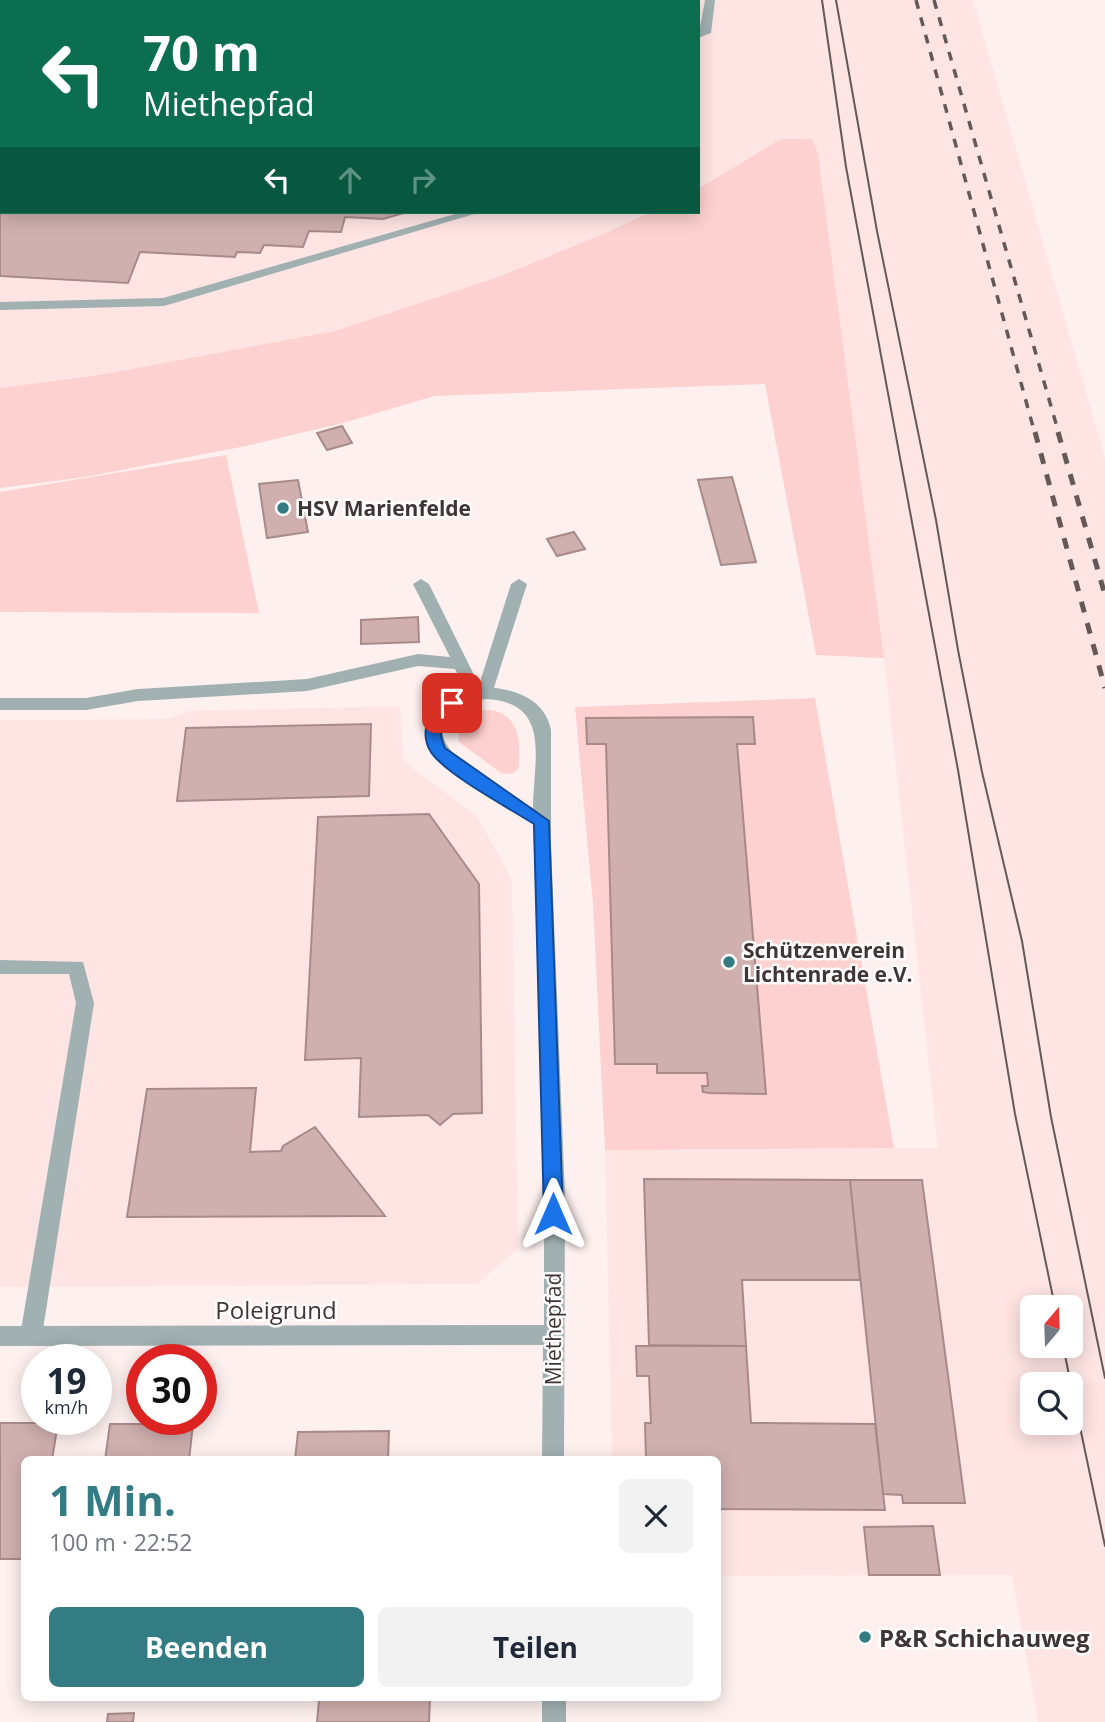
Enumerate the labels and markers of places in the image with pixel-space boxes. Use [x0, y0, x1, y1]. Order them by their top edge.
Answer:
place label: HSV Marienfelde [297, 494, 471, 522]
marker: HSV Marienfelde [275, 500, 291, 516]
pin [422, 673, 482, 733]
place label: Schützenverein Lichtenrade e.V. [743, 936, 913, 988]
marker: Schützenverein Lichtenrade e.V. [721, 954, 737, 970]
place label: P&R Schichauweg [879, 1621, 1090, 1654]
marker: P&R Schichauweg [857, 1629, 873, 1645]

